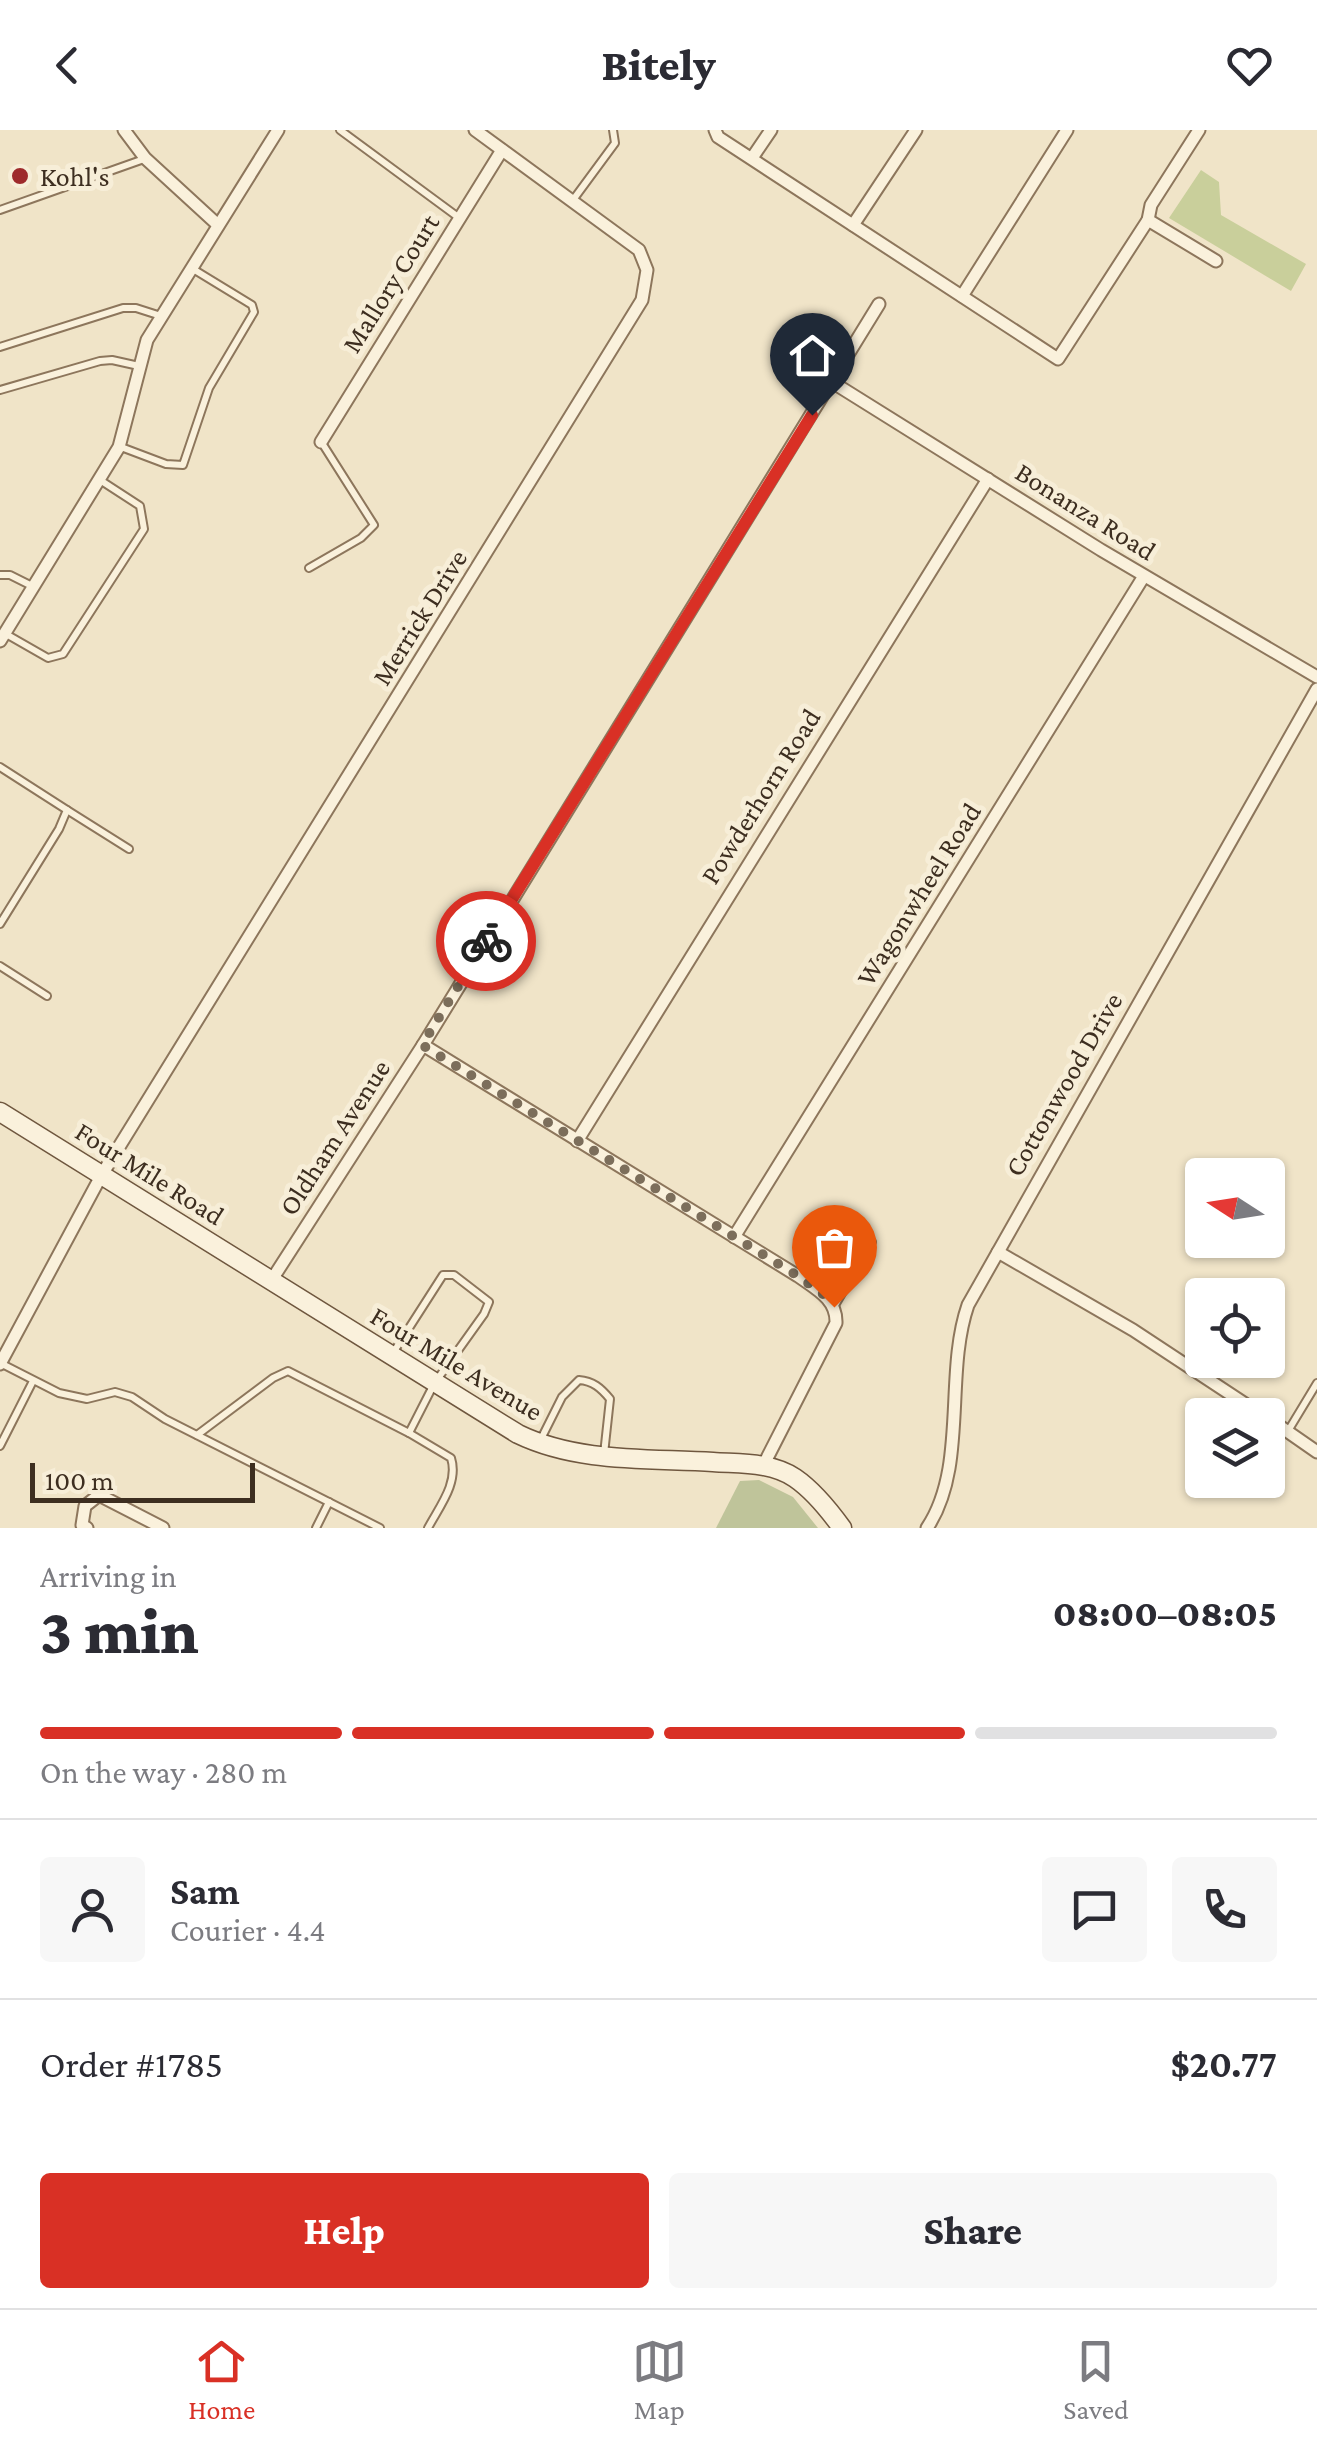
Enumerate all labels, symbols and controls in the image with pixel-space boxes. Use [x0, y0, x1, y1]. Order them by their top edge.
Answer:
icon: back [40, 38, 95, 93]
icon: heart [1222, 38, 1277, 93]
text: Bitely [601, 40, 716, 90]
place label: Kohl's [40, 161, 109, 192]
marker: Kohl's [9, 165, 31, 187]
street label: Mallory Court [336, 208, 446, 358]
pin [770, 313, 855, 416]
icon: home [785, 328, 840, 383]
street label: Bonanza Road [1010, 456, 1162, 567]
street label: Merrick Drive [366, 544, 473, 691]
street label: Powderhorn Road [694, 703, 827, 889]
street label: Wagonwheel Road [850, 797, 987, 991]
courier [436, 891, 536, 991]
icon: bike [459, 914, 514, 969]
street label: Cottonwood Drive [998, 987, 1128, 1181]
street label: Oldham Avenue [273, 1054, 396, 1221]
street label: Four Mile Road [70, 1115, 230, 1232]
north arrow [1185, 1158, 1285, 1258]
map controls [1185, 1158, 1285, 1498]
pin [792, 1205, 877, 1308]
icon: bag [807, 1220, 862, 1275]
button: locate [1185, 1278, 1285, 1378]
street label: Four Mile Avenue [365, 1300, 548, 1427]
button: layers [1185, 1398, 1285, 1498]
scale bar [30, 1458, 255, 1502]
text: 100 m [45, 1465, 114, 1496]
text: Arriving in [40, 1558, 177, 1594]
text: 08:00–08:05 [1053, 1592, 1277, 1634]
text: 3 min [40, 1595, 199, 1667]
text: On the way · 280 m [40, 1754, 287, 1790]
button: person [40, 1857, 145, 1962]
button: chat [1042, 1857, 1147, 1962]
button: phone [1172, 1857, 1277, 1962]
text: Sam [170, 1870, 240, 1912]
text: Courier · 4.4 [170, 1912, 326, 1948]
text: Order #1785 [40, 2043, 223, 2085]
text: $20.77 [1171, 2043, 1277, 2085]
button: Help [40, 2173, 649, 2288]
button: Share [669, 2173, 1277, 2288]
tab: Home [188, 2334, 255, 2425]
tab: Map [632, 2334, 687, 2425]
tab: Saved [1063, 2334, 1129, 2425]

